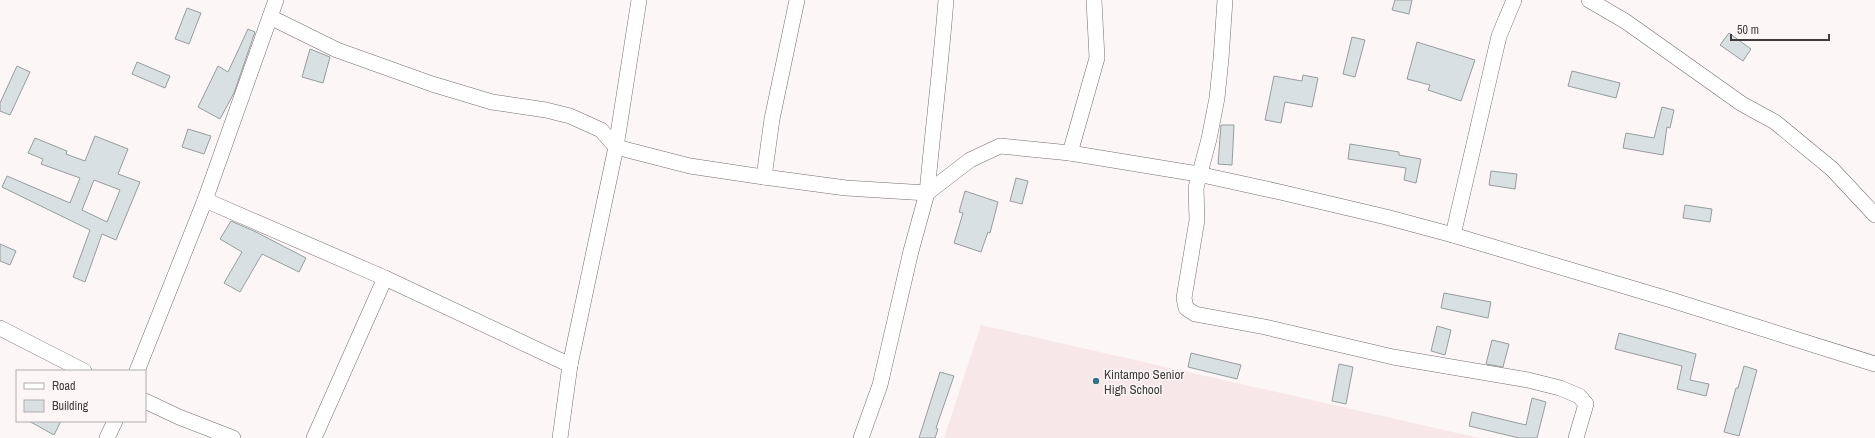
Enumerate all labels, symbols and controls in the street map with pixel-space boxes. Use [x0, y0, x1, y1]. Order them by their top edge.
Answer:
scale bar [1731, 16, 1829, 42]
text: 50 m [1737, 22, 1759, 38]
place label: Kintampo Senior High School [1104, 366, 1184, 398]
legend [16, 370, 146, 422]
marker: Kintampo Senior High School [1091, 376, 1101, 386]
text: Road [52, 378, 76, 394]
text: Building [52, 398, 89, 414]

